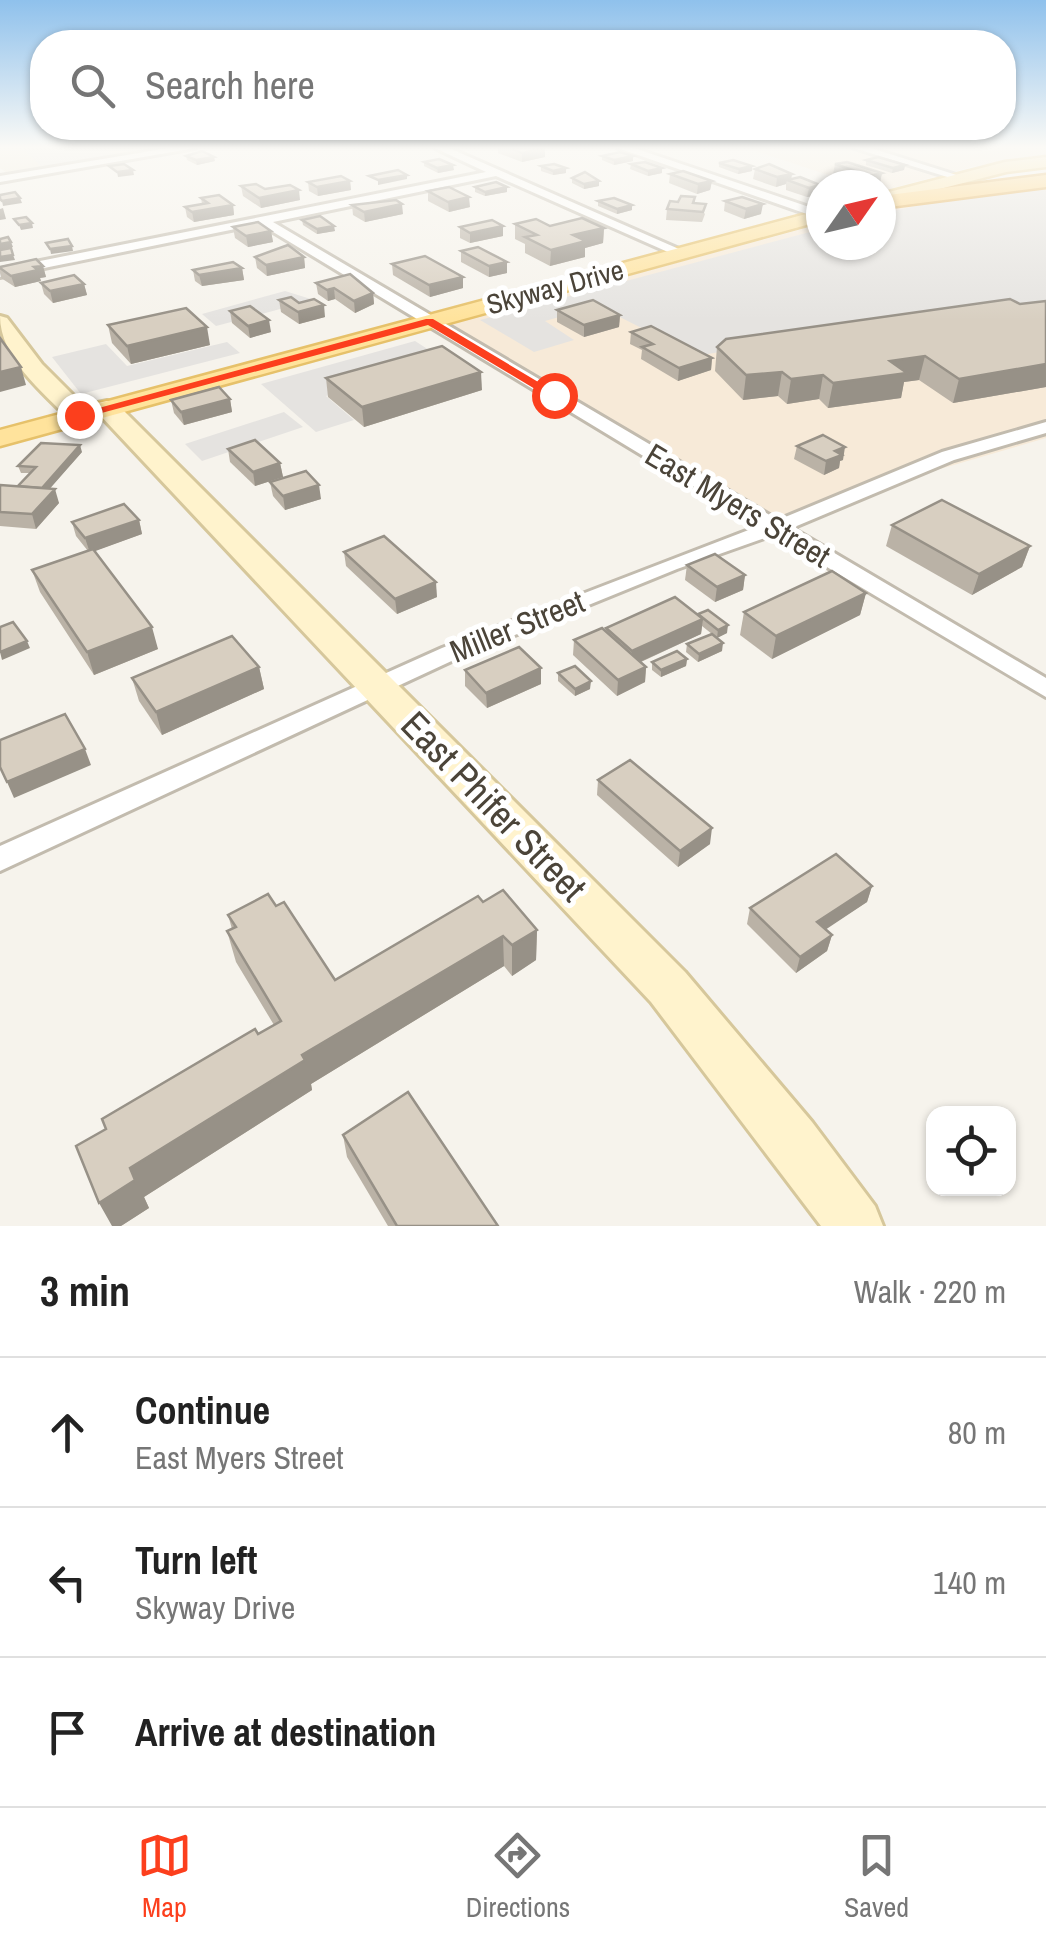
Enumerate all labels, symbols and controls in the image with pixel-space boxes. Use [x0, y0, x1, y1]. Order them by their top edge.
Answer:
search box [30, 30, 1016, 140]
icon: search [65, 58, 120, 113]
text: Search here [145, 60, 315, 111]
north arrow [806, 170, 896, 260]
street label: Skyway Drive [482, 250, 628, 324]
route start [532, 373, 578, 419]
route end [57, 393, 103, 439]
street label: East Myers Street [638, 433, 838, 577]
street label: Miller Street [443, 580, 591, 672]
street label: East Phifer Street [390, 700, 598, 912]
map controls [926, 1106, 1016, 1196]
button: locate [926, 1106, 1016, 1196]
text: 3 min [40, 1263, 130, 1319]
text: Walk · 220 m [854, 1270, 1006, 1313]
text: Continue [135, 1385, 270, 1436]
icon: ahead [40, 1405, 95, 1460]
text: 80 m [948, 1411, 1006, 1454]
text: East Myers Street [135, 1436, 344, 1479]
text: Turn left [135, 1535, 257, 1586]
icon: left [40, 1555, 95, 1610]
text: 140 m [933, 1561, 1006, 1604]
text: Skyway Drive [135, 1586, 295, 1629]
icon: arrive [40, 1705, 95, 1760]
text: Arrive at destination [135, 1707, 436, 1758]
tab: Map [137, 1828, 192, 1926]
tab: Directions [466, 1828, 570, 1926]
tab: Saved [844, 1828, 909, 1926]

